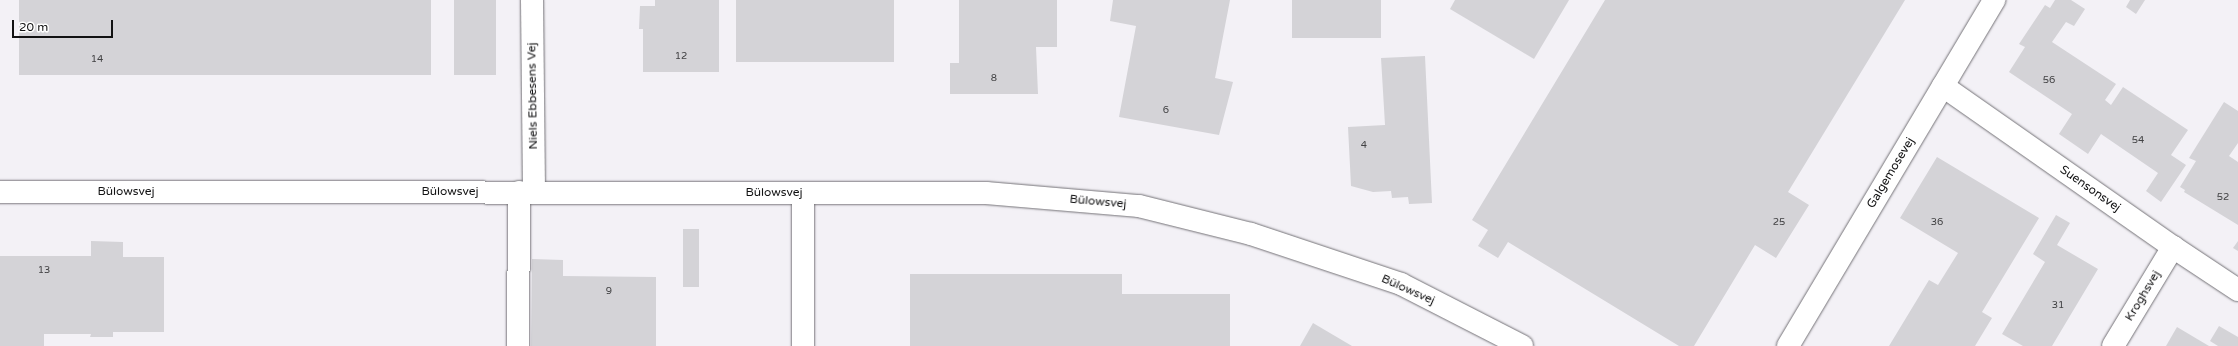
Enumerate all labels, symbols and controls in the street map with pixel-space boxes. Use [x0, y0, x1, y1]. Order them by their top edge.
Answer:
scale bar [14, 12, 115, 38]
text: 20 m [19, 20, 48, 34]
street label: Niels Ebbesens Vej [525, 42, 541, 150]
house number: 12 [675, 51, 687, 63]
house number: 14 [91, 54, 103, 66]
house number: 8 [991, 73, 997, 85]
house number: 56 [2043, 75, 2055, 87]
house number: 6 [1163, 105, 1169, 117]
street label: Galgemosevej [1864, 135, 1918, 211]
house number: 54 [2132, 135, 2144, 147]
house number: 4 [1361, 140, 1367, 152]
street label: Suensonsvej [2057, 163, 2123, 215]
street label: Bülowsvej [97, 185, 155, 199]
street label: Bülowsvej [421, 185, 479, 199]
street label: Bülowsvej [745, 186, 803, 200]
street label: Bülowsvej [1069, 192, 1127, 212]
house number: 52 [2217, 192, 2229, 204]
house number: 25 [1773, 217, 1785, 229]
house number: 36 [1931, 217, 1943, 229]
house number: 13 [38, 265, 50, 277]
street label: Kroghsvej [2122, 268, 2164, 324]
street label: Bülowsvej [1379, 272, 1437, 308]
house number: 9 [606, 286, 612, 298]
house number: 31 [2052, 300, 2064, 312]

